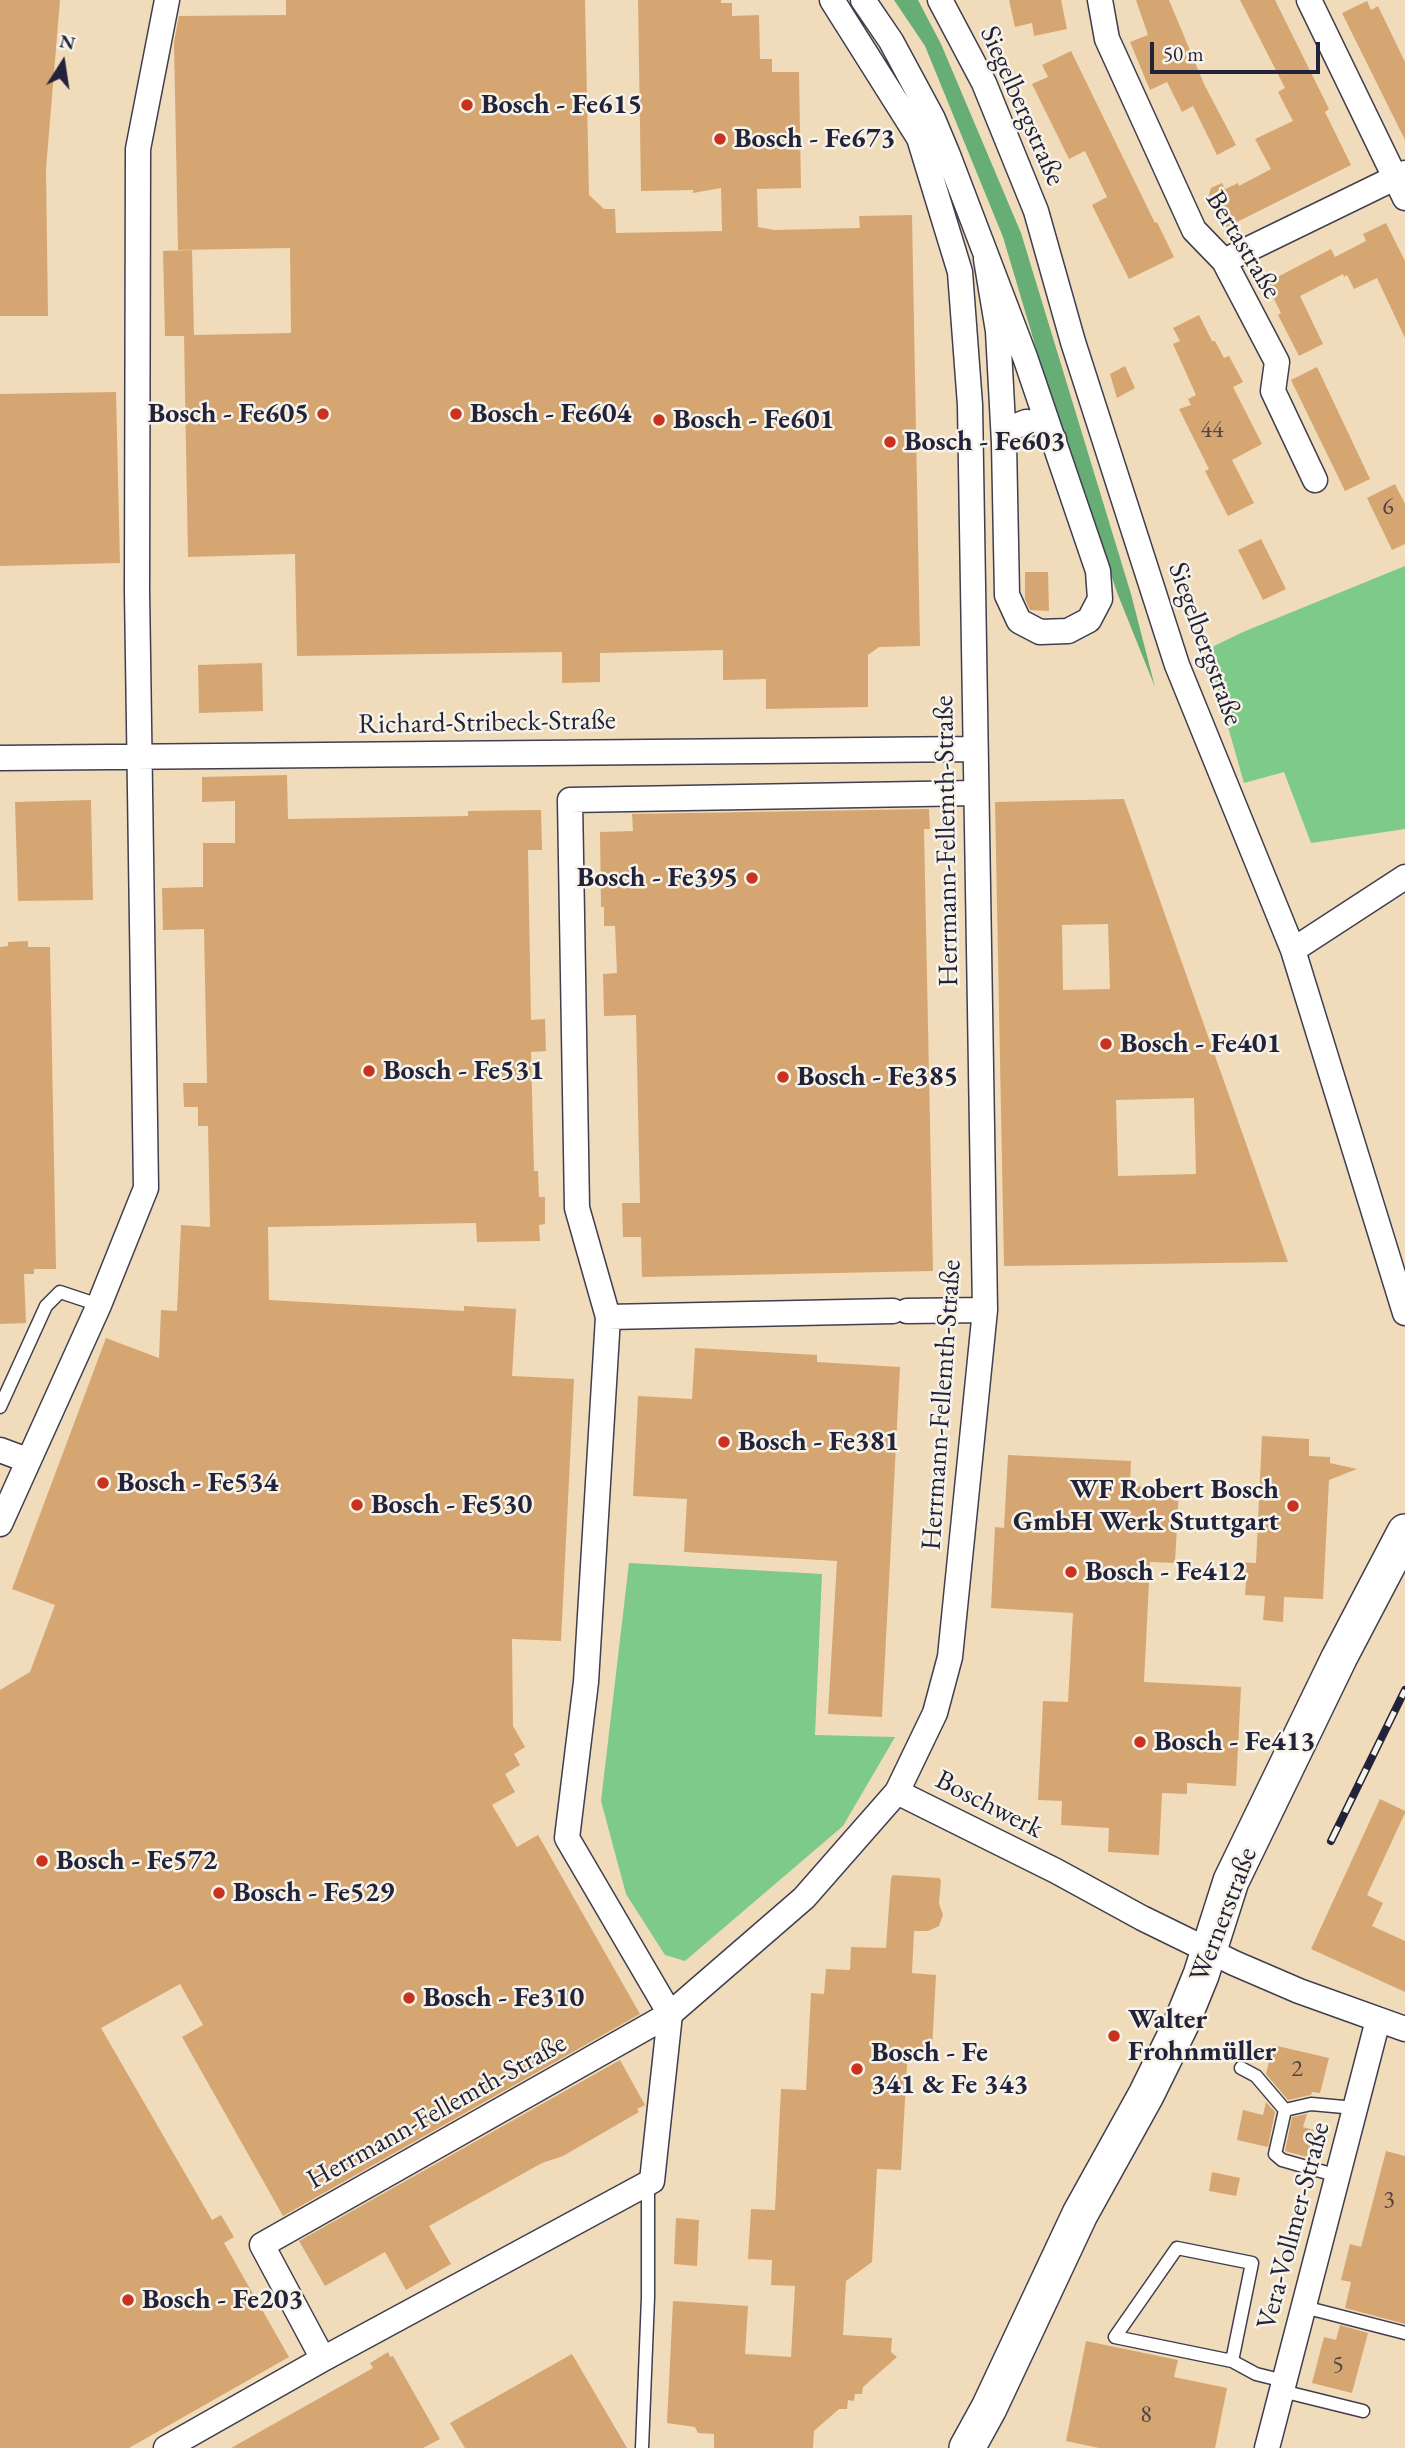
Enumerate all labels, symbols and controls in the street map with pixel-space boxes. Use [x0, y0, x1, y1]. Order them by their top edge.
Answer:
street label: Siegelbergstraße [972, 21, 1072, 191]
north arrow [28, 28, 98, 98]
text: N [57, 28, 78, 56]
scale bar [1153, 28, 1323, 72]
text: 50 m [1163, 40, 1204, 67]
place label: Bosch - Fe615 [481, 88, 642, 122]
marker: Bosch - Fe615 [459, 97, 475, 113]
place label: Bosch - Fe673 [734, 122, 895, 156]
marker: Bosch - Fe673 [712, 131, 728, 147]
street label: Bertastraße [1198, 185, 1288, 305]
place label: Bosch - Fe605 [148, 397, 309, 431]
place label: Bosch - Fe604 [470, 397, 631, 431]
place label: Bosch - Fe601 [673, 403, 834, 437]
marker: Bosch - Fe605 [315, 406, 331, 422]
marker: Bosch - Fe604 [448, 406, 464, 422]
marker: Bosch - Fe601 [651, 412, 667, 428]
house number: 44 [1200, 416, 1224, 444]
place label: Bosch - Fe603 [904, 425, 1065, 459]
marker: Bosch - Fe603 [882, 434, 898, 450]
house number: 6 [1382, 493, 1394, 521]
street label: Siegelbergstraße [1160, 558, 1250, 730]
street label: Herrmann-Fellemth-Straße [928, 695, 966, 987]
street label: Richard-Stribeck-Straße [358, 704, 616, 742]
place label: Bosch - Fe395 [577, 861, 738, 895]
marker: Bosch - Fe395 [744, 870, 760, 886]
place label: Bosch - Fe401 [1120, 1027, 1281, 1061]
marker: Bosch - Fe401 [1098, 1036, 1114, 1052]
place label: Bosch - Fe531 [383, 1054, 544, 1088]
place label: Bosch - Fe385 [797, 1060, 958, 1094]
marker: Bosch - Fe531 [361, 1063, 377, 1079]
marker: Bosch - Fe385 [775, 1069, 791, 1085]
street label: Herrmann-Fellemth-Straße [915, 1259, 969, 1551]
place label: Bosch - Fe381 [738, 1425, 899, 1459]
marker: Bosch - Fe381 [716, 1434, 732, 1450]
place label: Bosch - Fe534 [117, 1466, 278, 1500]
place label: WF Robert Bosch GmbH Werk Stuttgart [1013, 1473, 1279, 1539]
marker: Bosch - Fe534 [95, 1475, 111, 1491]
place label: Bosch - Fe530 [371, 1488, 532, 1522]
marker: Bosch - Fe530 [349, 1497, 365, 1513]
marker: WF Robert Bosch GmbH Werk Stuttgart [1285, 1498, 1301, 1514]
place label: Bosch - Fe412 [1085, 1555, 1246, 1589]
marker: Bosch - Fe412 [1063, 1564, 1079, 1580]
place label: Bosch - Fe413 [1154, 1725, 1315, 1759]
marker: Bosch - Fe413 [1132, 1734, 1148, 1750]
street label: Boschwerk [930, 1764, 1048, 1846]
street label: Wernerstraße [1183, 1843, 1265, 1987]
place label: Bosch - Fe572 [56, 1844, 217, 1878]
marker: Bosch - Fe572 [34, 1853, 50, 1869]
place label: Bosch - Fe529 [233, 1876, 394, 1910]
marker: Bosch - Fe529 [211, 1885, 227, 1901]
place label: Bosch - Fe310 [423, 1981, 584, 2015]
marker: Bosch - Fe310 [401, 1990, 417, 2006]
place label: Walter Frohnmüller [1128, 2003, 1276, 2069]
street label: Herrmann-Fellemth-Straße [301, 2027, 573, 2197]
marker: Walter Frohnmüller [1106, 2028, 1122, 2044]
place label: Bosch - Fe 341 & Fe 343 [871, 2036, 1028, 2102]
house number: 2 [1291, 2055, 1303, 2083]
marker: Bosch - Fe 341 & Fe 343 [849, 2061, 865, 2077]
street label: Vera-Vollmer-Straße [1250, 2119, 1338, 2333]
house number: 3 [1383, 2186, 1395, 2214]
place label: Bosch - Fe203 [142, 2283, 303, 2317]
marker: Bosch - Fe203 [120, 2292, 136, 2308]
house number: 5 [1332, 2351, 1344, 2379]
house number: 8 [1140, 2401, 1152, 2429]

